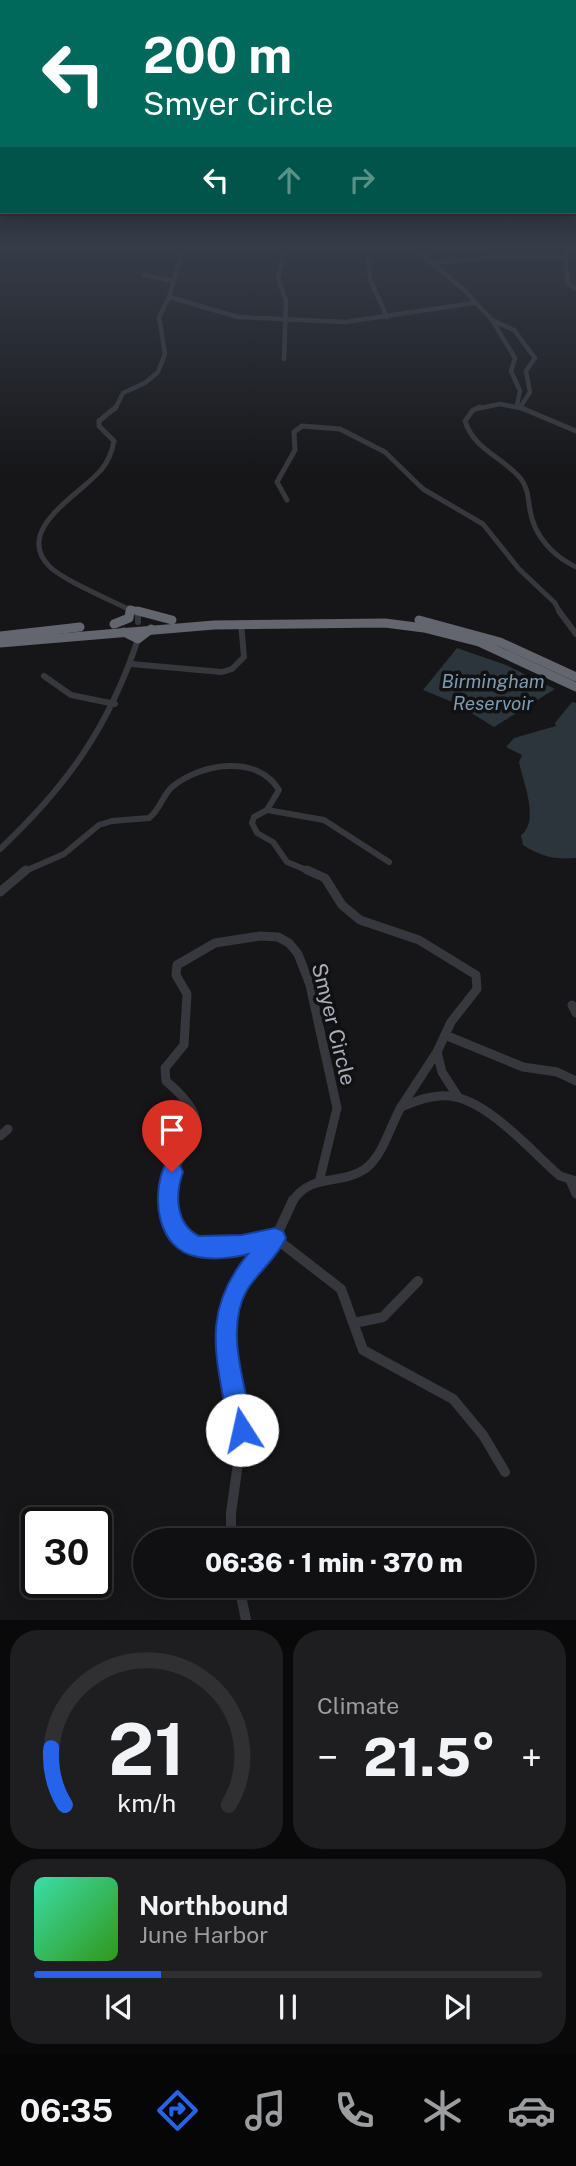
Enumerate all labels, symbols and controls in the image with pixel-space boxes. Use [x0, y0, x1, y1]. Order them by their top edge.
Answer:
text: 200 m [143, 26, 292, 84]
icon: left [28, 28, 119, 119]
text: Smyer Circle [143, 85, 333, 122]
icon: left [197, 161, 235, 199]
icon: ahead [270, 161, 308, 199]
icon: right [343, 161, 381, 199]
water label: Birmingham Reservoir [441, 670, 545, 714]
street label: Smyer Circle [307, 960, 361, 1088]
pin [142, 1100, 202, 1172]
icon: arrive [153, 1111, 191, 1149]
position arrow [205, 1393, 279, 1467]
speed limit sign: 30 [21, 1507, 112, 1598]
text: 06:36 · 1 min · 370 m [205, 1547, 463, 1578]
text: Climate [317, 1692, 399, 1719]
text: 21 [108, 1707, 185, 1792]
text: 21.5° [363, 1727, 496, 1788]
text: − [317, 1735, 338, 1780]
text: + [521, 1735, 542, 1780]
text: km/h [117, 1788, 176, 1818]
text: Northbound [139, 1890, 288, 1921]
text: June Harbor [139, 1921, 268, 1948]
icon: previous [100, 1988, 138, 2026]
icon: pause [269, 1988, 307, 2026]
icon: next [438, 1988, 476, 2026]
icon: directions [153, 2086, 202, 2135]
icon: music [241, 2086, 290, 2135]
icon: phone [330, 2086, 379, 2135]
icon: climate [418, 2086, 467, 2135]
icon: car [507, 2086, 556, 2135]
text: 06:35 [20, 2092, 113, 2129]

